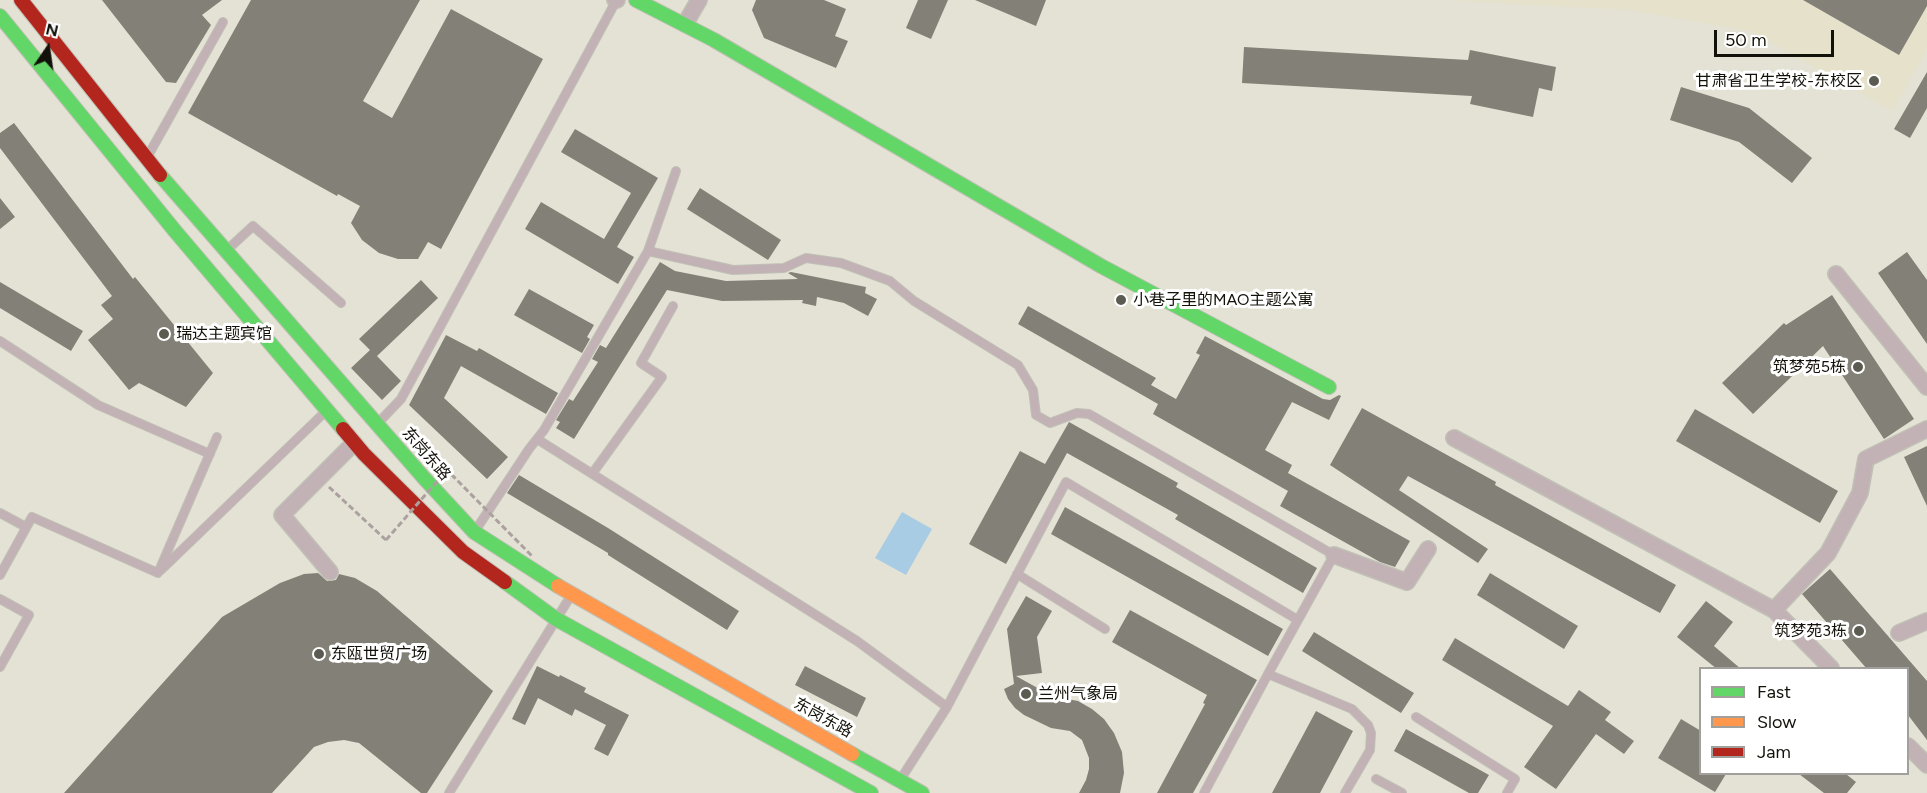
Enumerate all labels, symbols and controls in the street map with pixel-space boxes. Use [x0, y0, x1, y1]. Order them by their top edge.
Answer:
north arrow [18, 18, 78, 78]
scale bar [1717, 18, 1837, 56]
text: N [44, 19, 60, 41]
text: 50 m [1725, 29, 1767, 51]
place label: 甘肃省卫生学校-东校区 [1695, 71, 1862, 91]
marker: 甘肃省卫生学校-东校区 [1867, 74, 1881, 88]
place label: 小巷子里的MAO主题公寓 [1133, 290, 1313, 310]
marker: 小巷子里的MAO主题公寓 [1114, 293, 1128, 307]
place label: 瑞达主题宾馆 [176, 324, 272, 344]
marker: 瑞达主题宾馆 [157, 327, 171, 341]
place label: 筑梦苑5栋 [1773, 357, 1846, 377]
marker: 筑梦苑5栋 [1851, 360, 1865, 374]
street label: 东岗东路 [398, 424, 454, 484]
place label: 筑梦苑3栋 [1774, 621, 1847, 641]
marker: 筑梦苑3栋 [1852, 624, 1866, 638]
place label: 东瓯世贸广场 [331, 644, 427, 664]
marker: 东瓯世贸广场 [312, 647, 326, 661]
legend [1699, 667, 1909, 775]
text: Fast [1757, 681, 1791, 703]
place label: 兰州气象局 [1038, 684, 1118, 704]
marker: 兰州气象局 [1019, 687, 1033, 701]
street label: 东岗东路 [790, 694, 856, 742]
text: Slow [1757, 711, 1796, 733]
text: Jam [1757, 741, 1791, 763]

